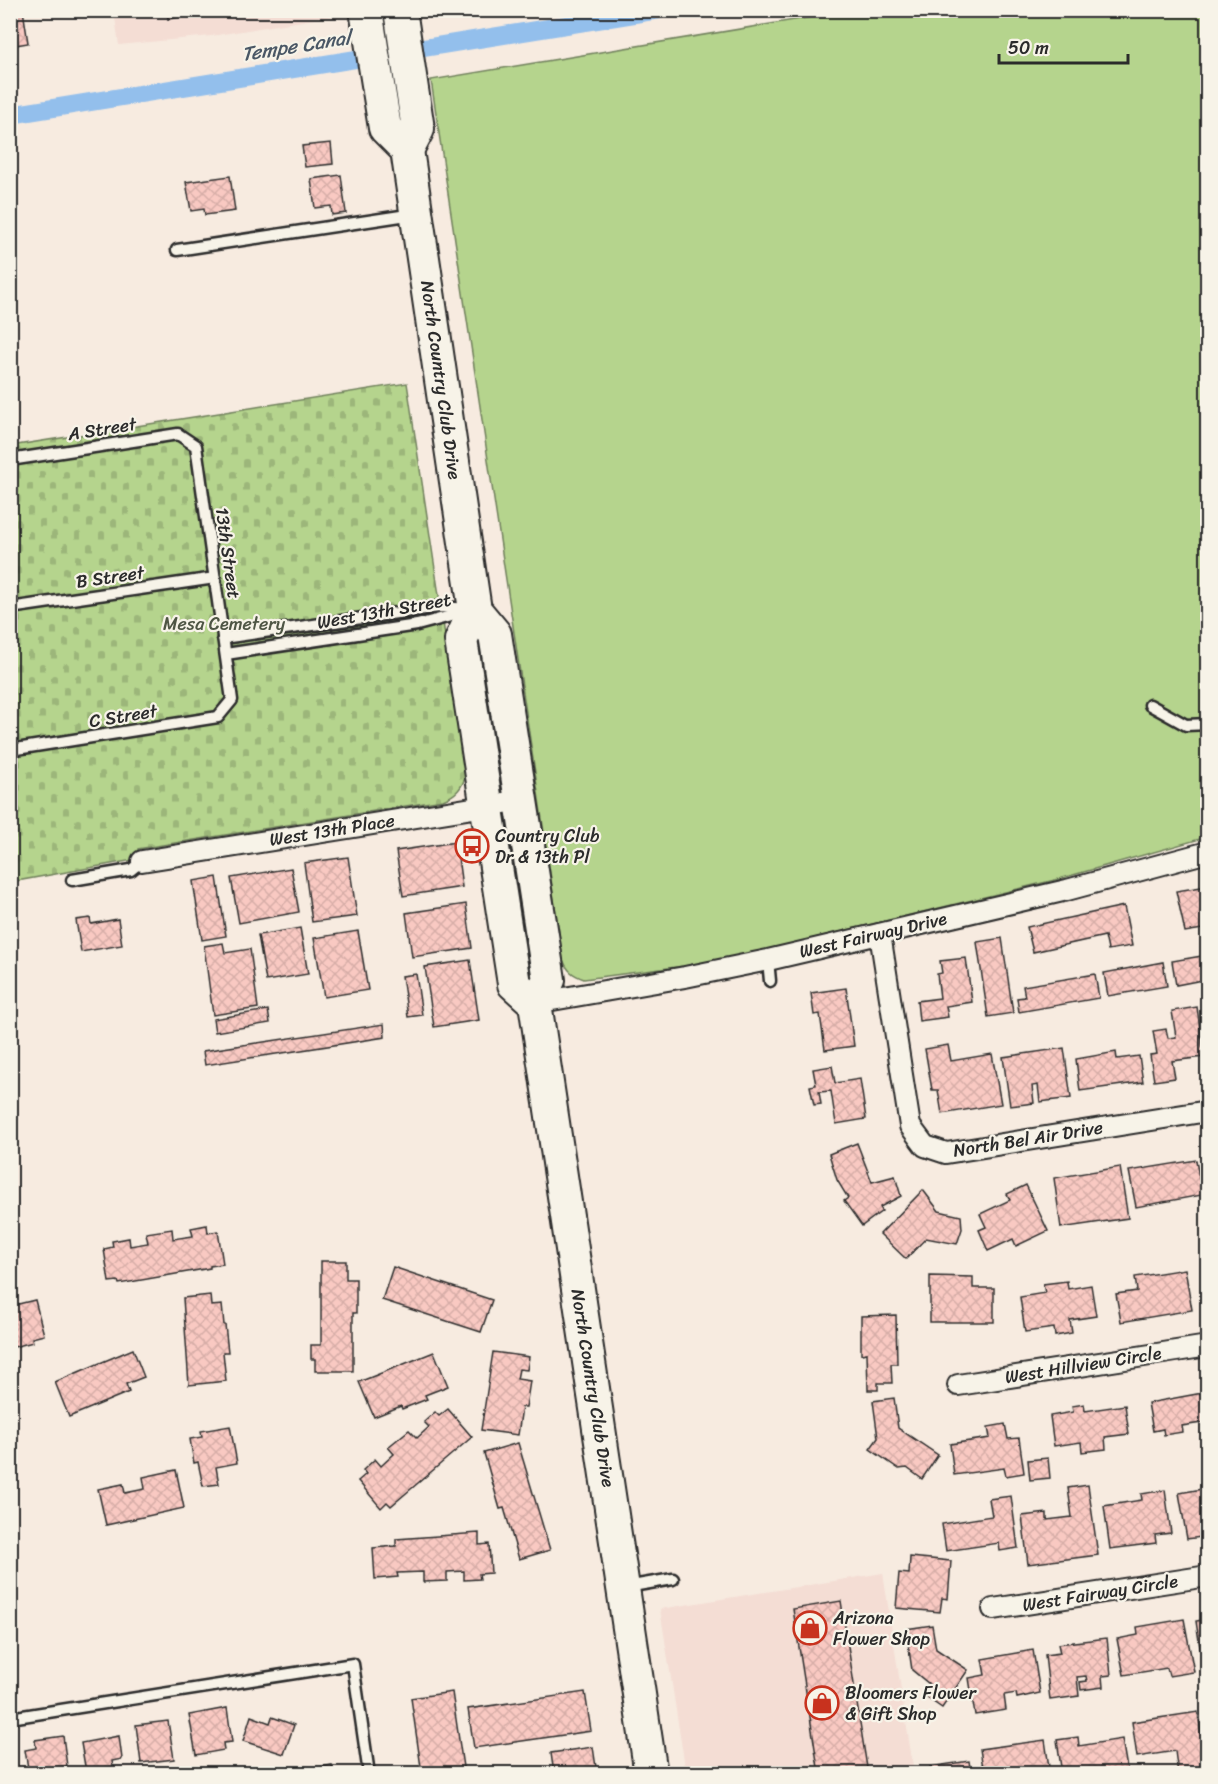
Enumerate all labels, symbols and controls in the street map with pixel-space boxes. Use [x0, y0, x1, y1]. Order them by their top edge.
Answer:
water label: Tempe Canal [239, 19, 357, 72]
scale bar [999, 27, 1128, 65]
text: 50 m [1008, 32, 1049, 64]
street label: North Country Club Drive [411, 279, 471, 482]
street label: A Street [65, 408, 139, 450]
street label: 13th Street [206, 505, 250, 601]
street label: B Street [74, 556, 147, 598]
street label: West 13th Street [314, 583, 454, 639]
park label: Mesa Cemetery [163, 608, 286, 640]
street label: C Street [87, 695, 160, 737]
street label: West 13th Place [267, 804, 397, 856]
place label: Country Club Dr & 13th Pl [495, 820, 600, 873]
bus stop icon: Country Club Dr & 13th Pl [454, 828, 490, 864]
street label: West Fairway Drive [796, 902, 950, 968]
street label: North Bel Air Drive [951, 1111, 1105, 1167]
street label: North Country Club Drive [562, 1287, 625, 1490]
street label: West Hillview Circle [1002, 1337, 1164, 1393]
street label: West Fairway Circle [1020, 1565, 1180, 1621]
place label: Arizona Flower Shop [832, 1602, 930, 1655]
shop icon: Arizona Flower Shop [792, 1610, 828, 1646]
place label: Bloomers Flower & Gift Shop [845, 1677, 977, 1730]
shop icon: Bloomers Flower & Gift Shop [804, 1685, 840, 1721]

